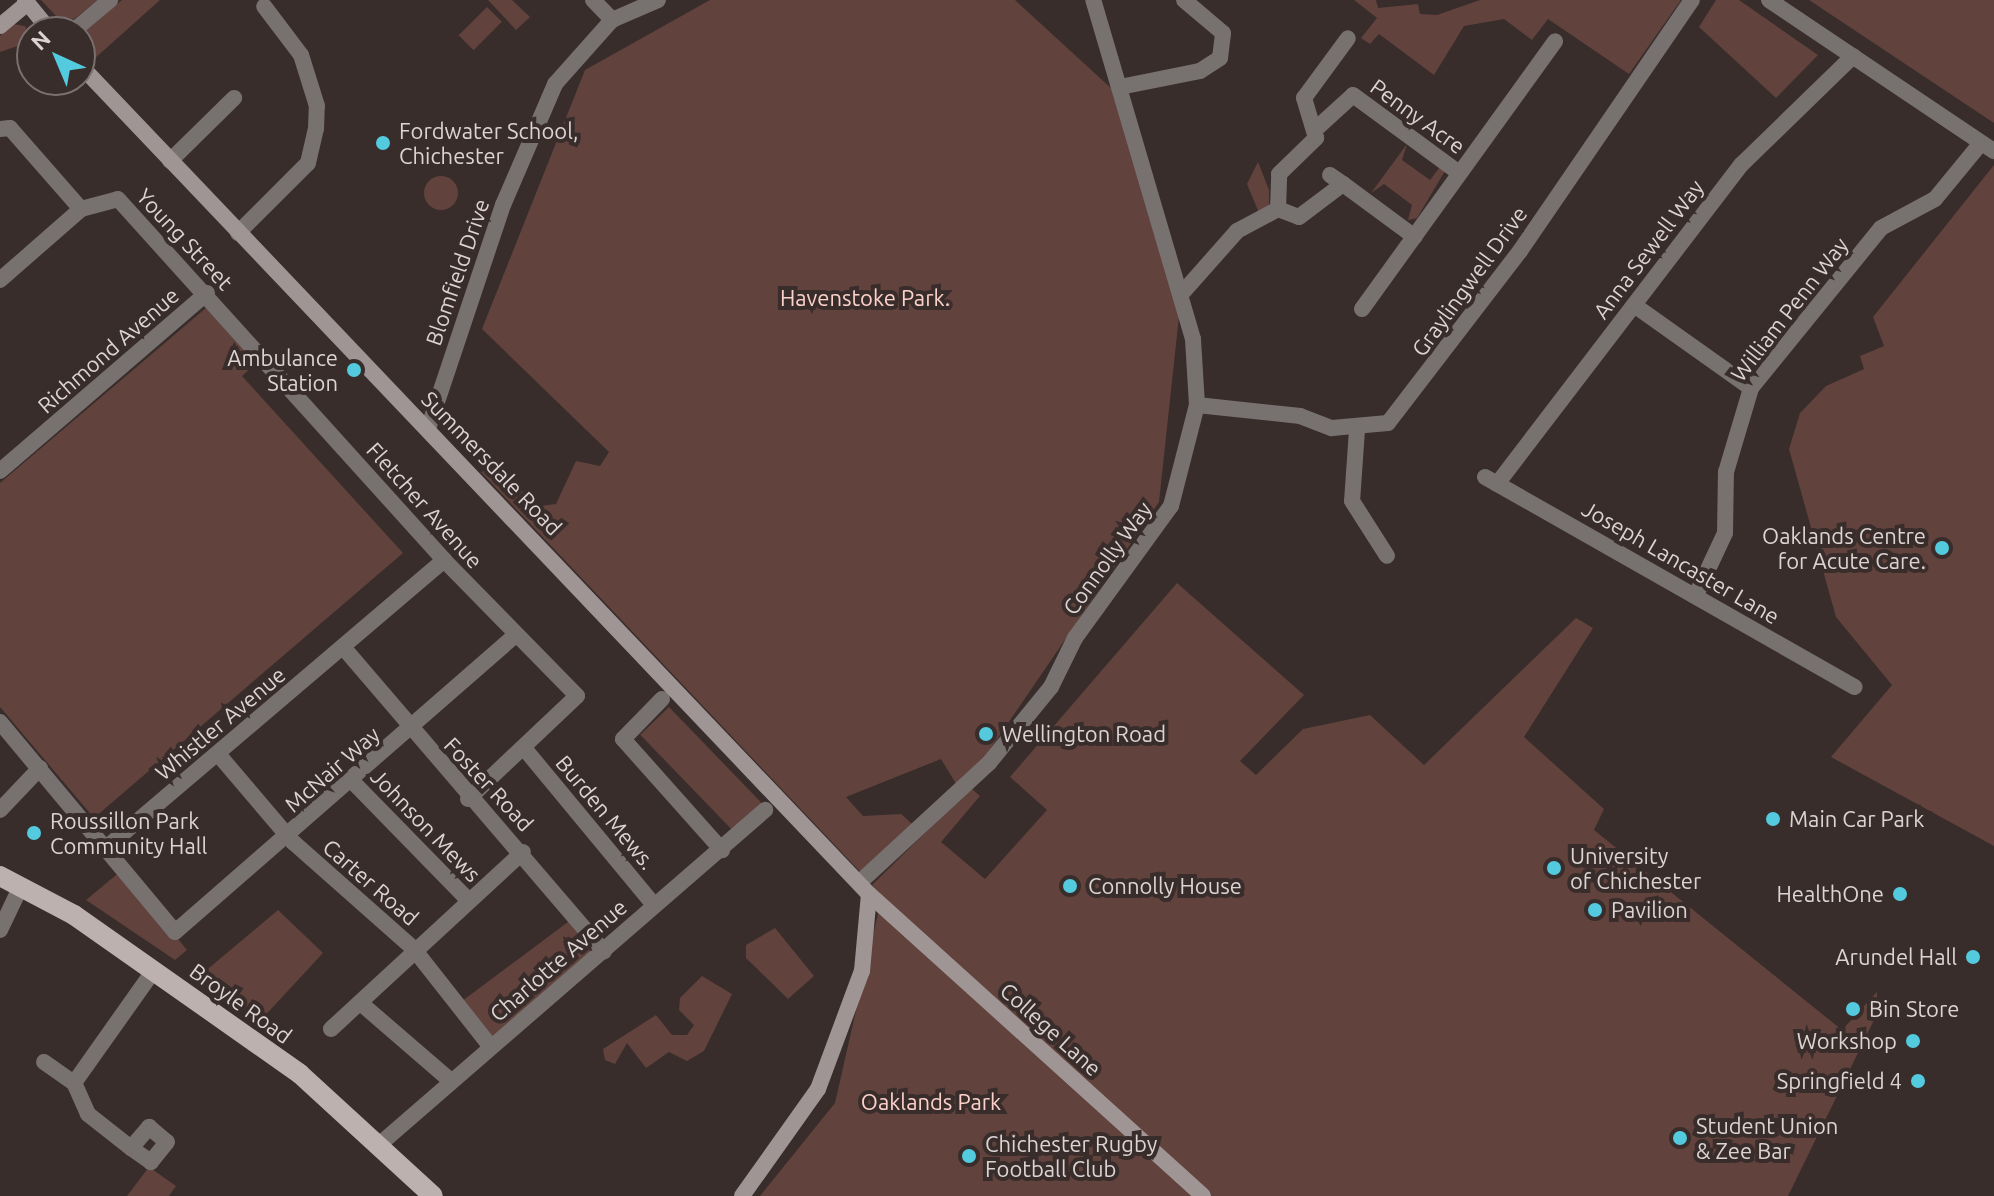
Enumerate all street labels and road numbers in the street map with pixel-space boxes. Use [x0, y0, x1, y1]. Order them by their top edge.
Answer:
street label: Penny Acre [1366, 73, 1470, 159]
street label: Anna Sewell Way [1587, 174, 1709, 324]
street label: Young Street [131, 183, 239, 295]
street label: Blomfield Drive [420, 195, 494, 349]
street label: Graylingwell Drive [1406, 201, 1532, 361]
street label: William Penn Way [1725, 232, 1853, 386]
street label: Richmond Avenue [32, 282, 184, 418]
street label: Summersdale Road [417, 386, 567, 540]
street label: Fletcher Avenue [361, 437, 489, 573]
street label: Joseph Lancaster Lane [1578, 495, 1784, 629]
street label: Connolly Way [1057, 496, 1157, 620]
street label: Whistler Avenue [150, 661, 290, 785]
street label: McNair Way [279, 721, 385, 817]
street label: Foster Road [439, 732, 539, 836]
street label: Burden Mews. [551, 750, 661, 874]
street label: Johnson Mews [366, 763, 486, 887]
street label: Carter Road [318, 833, 424, 931]
street label: Charlotte Avenue [484, 893, 632, 1027]
street label: Broyle Road [185, 957, 297, 1049]
street label: College Lane [995, 977, 1107, 1081]

